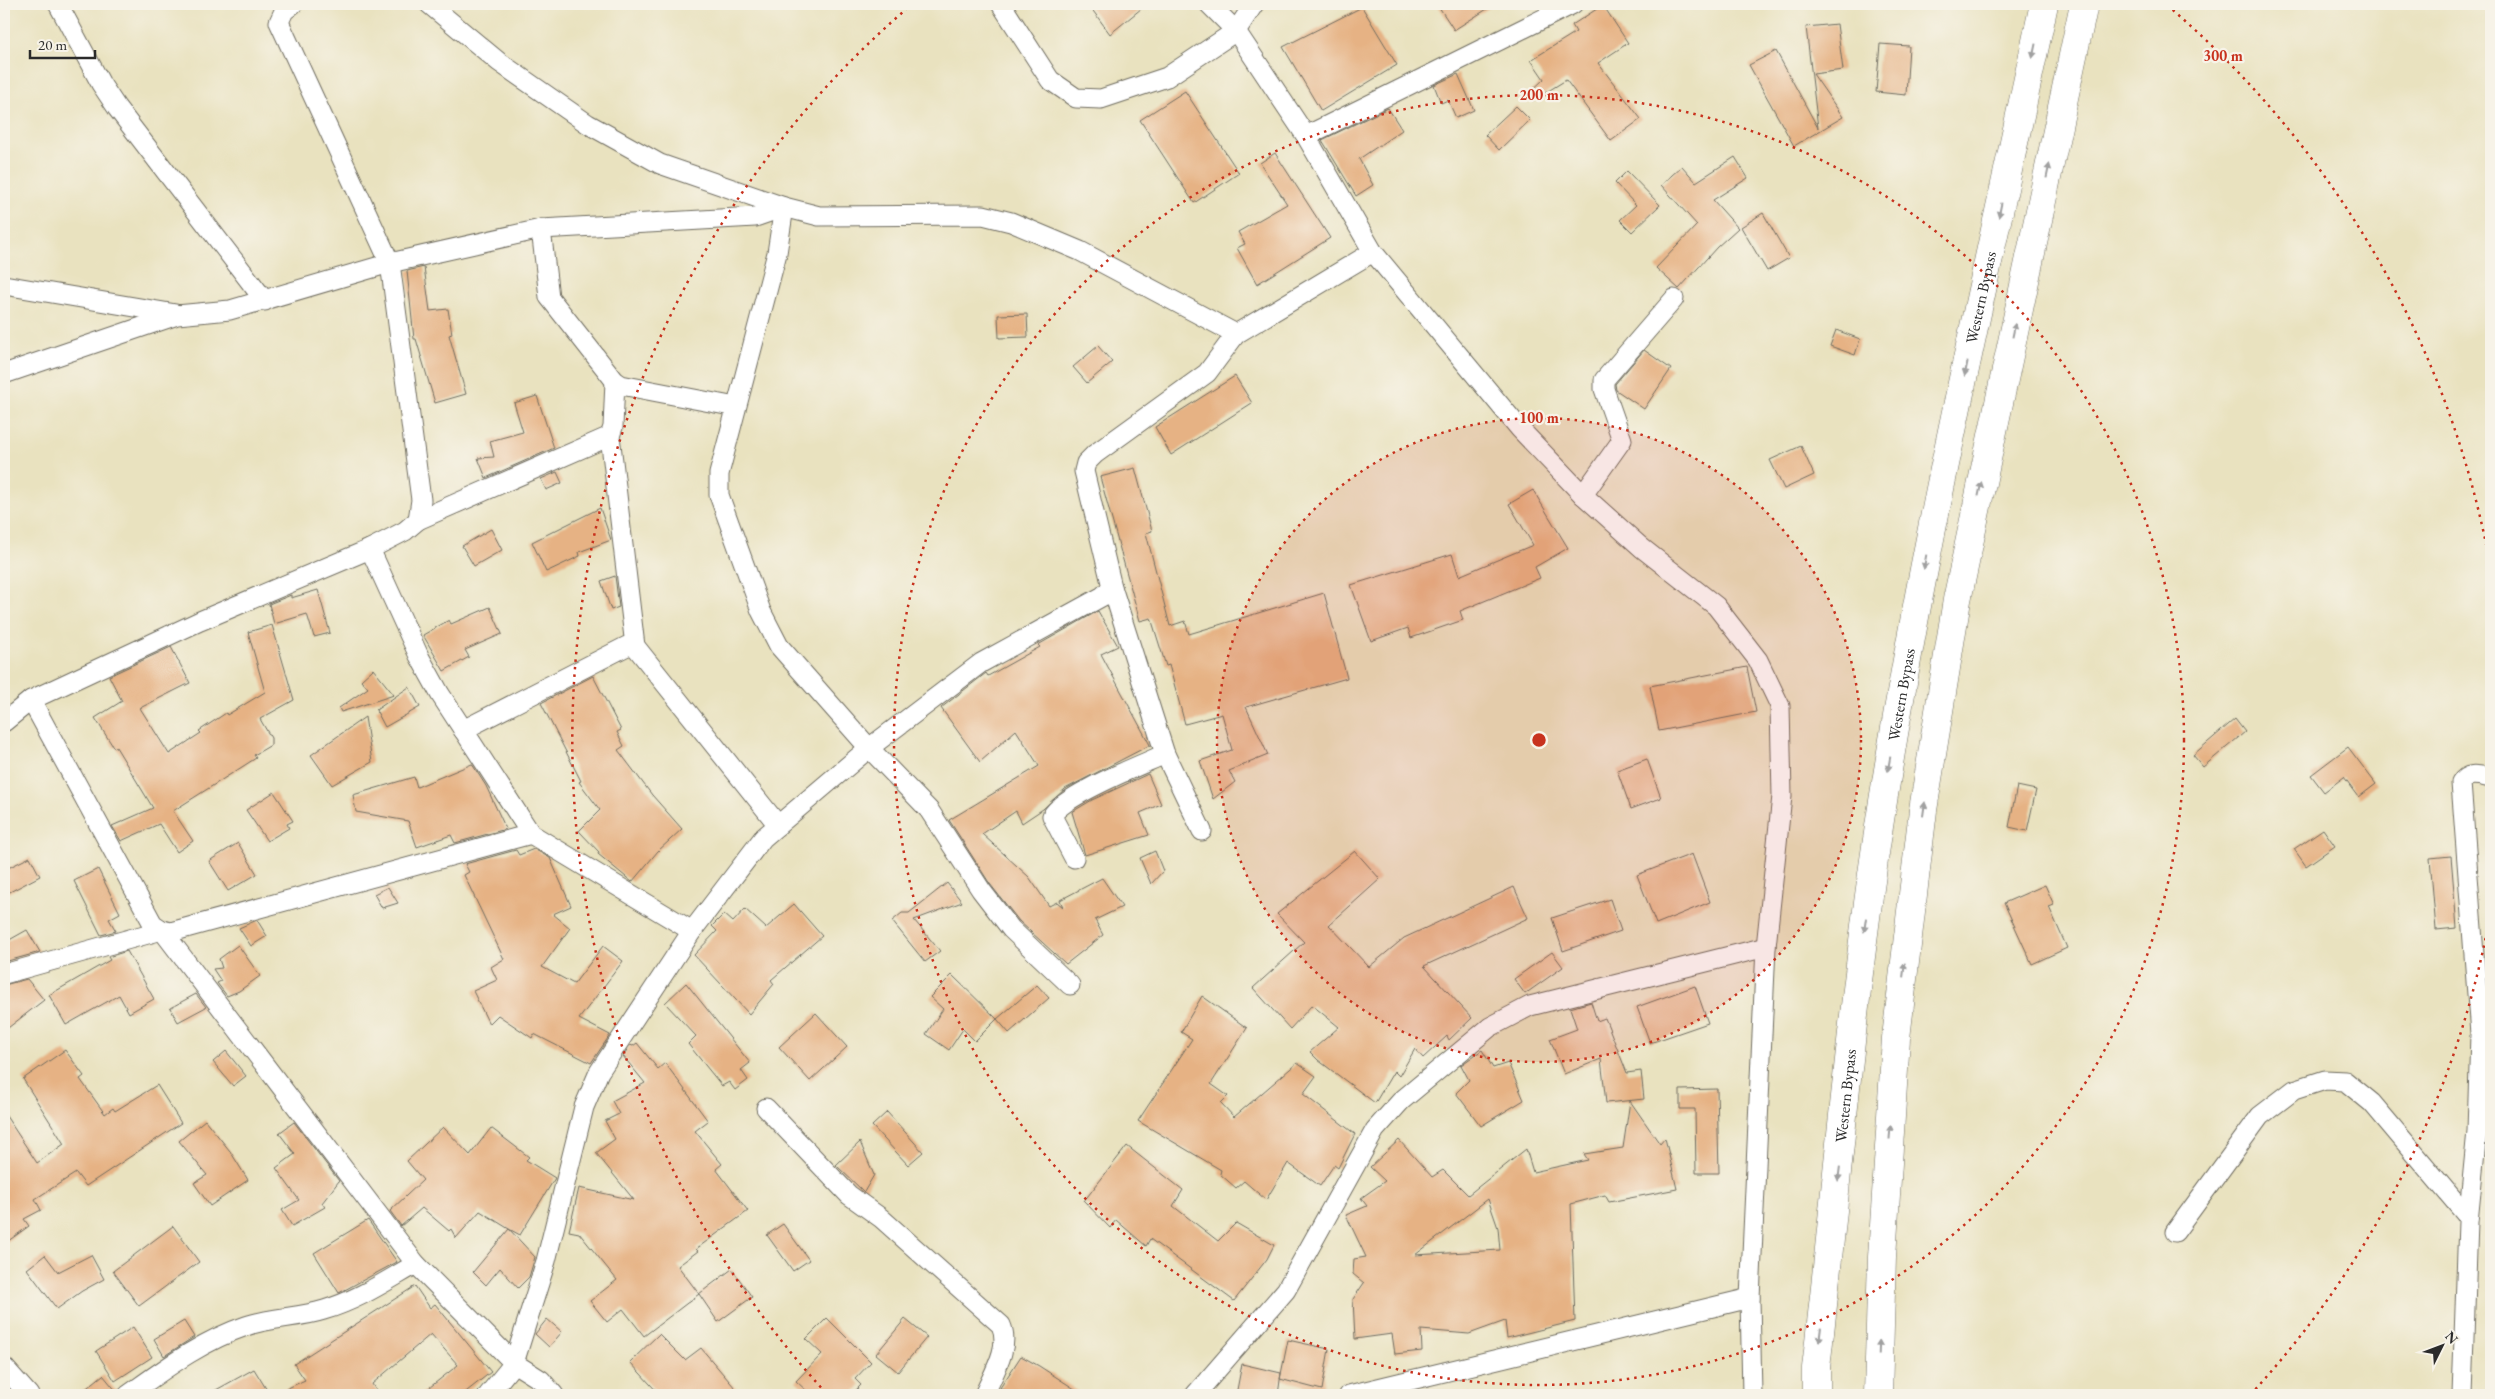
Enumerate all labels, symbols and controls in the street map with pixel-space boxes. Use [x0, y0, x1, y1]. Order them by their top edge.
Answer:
scale bar [30, 28, 95, 60]
text: 20 m [38, 35, 67, 54]
one-way arrow [2030, 44, 2038, 59]
text: 300 m [2203, 46, 2243, 65]
text: 200 m [1519, 85, 1559, 104]
one-way arrow [2044, 163, 2052, 179]
one-way arrow [1996, 203, 2004, 218]
street label: Western Bypass [1960, 249, 2001, 346]
one-way arrow [2010, 322, 2018, 337]
one-way arrow [1961, 362, 1969, 378]
text: 100 m [1519, 408, 1559, 427]
one-way arrow [1976, 481, 1984, 496]
one-way arrow [1921, 555, 1929, 571]
street label: Western Bypass [1882, 646, 1919, 743]
centre of rings [1530, 731, 1548, 749]
one-way arrow [1885, 757, 1893, 772]
one-way arrow [1920, 800, 1928, 816]
one-way arrow [1861, 918, 1869, 934]
one-way arrow [1900, 962, 1908, 978]
street label: Western Bypass [1830, 1048, 1861, 1143]
one-way arrow [1886, 1124, 1894, 1140]
one-way arrow [1835, 1166, 1843, 1182]
north arrow [2418, 1322, 2468, 1372]
one-way arrow [1816, 1327, 1824, 1343]
text: N [2441, 1327, 2463, 1348]
one-way arrow [1875, 1338, 1883, 1354]

